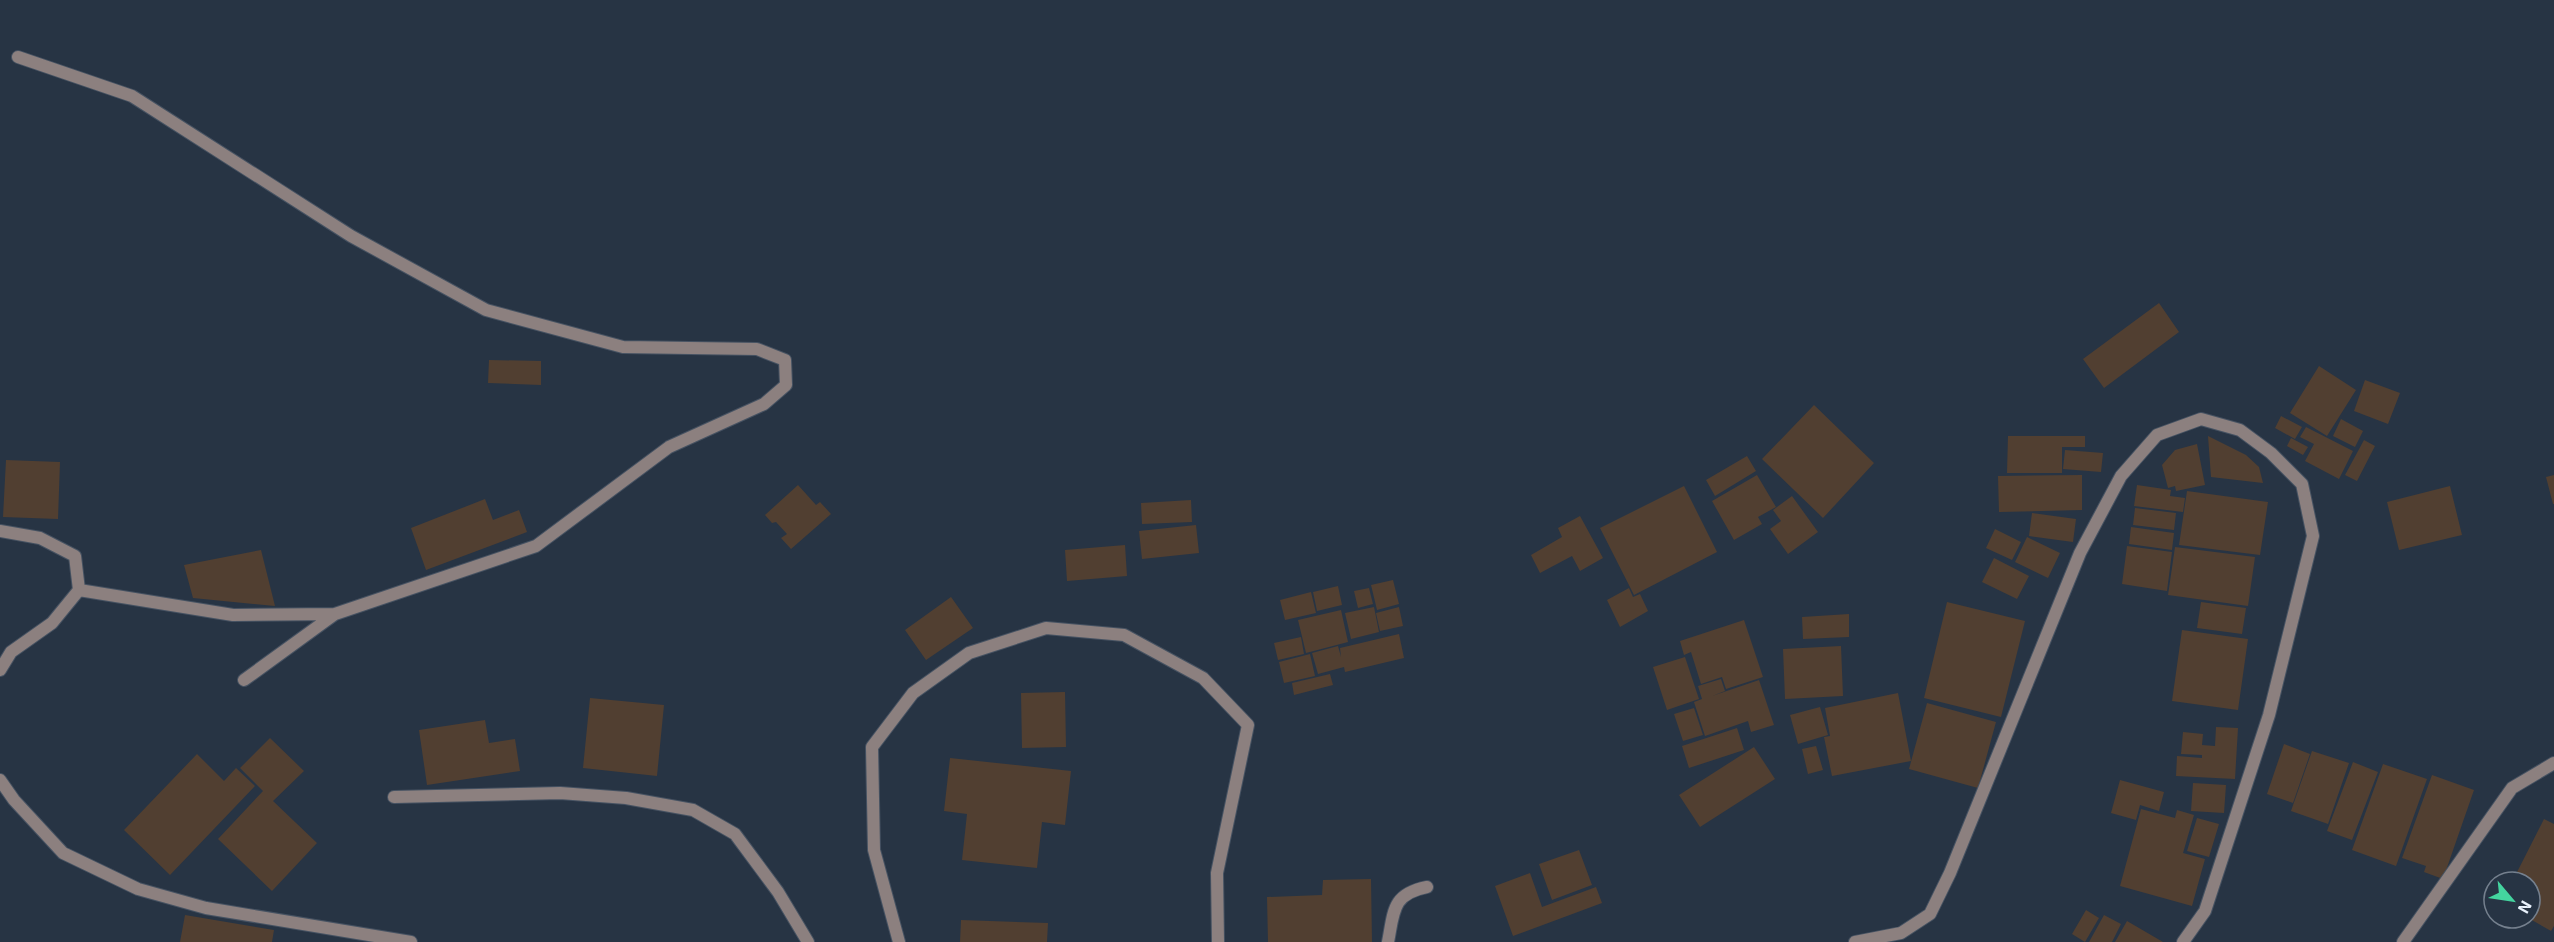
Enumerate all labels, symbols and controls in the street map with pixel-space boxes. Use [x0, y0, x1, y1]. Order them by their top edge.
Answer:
north arrow [2482, 870, 2542, 930]
text: N [2514, 898, 2537, 917]

